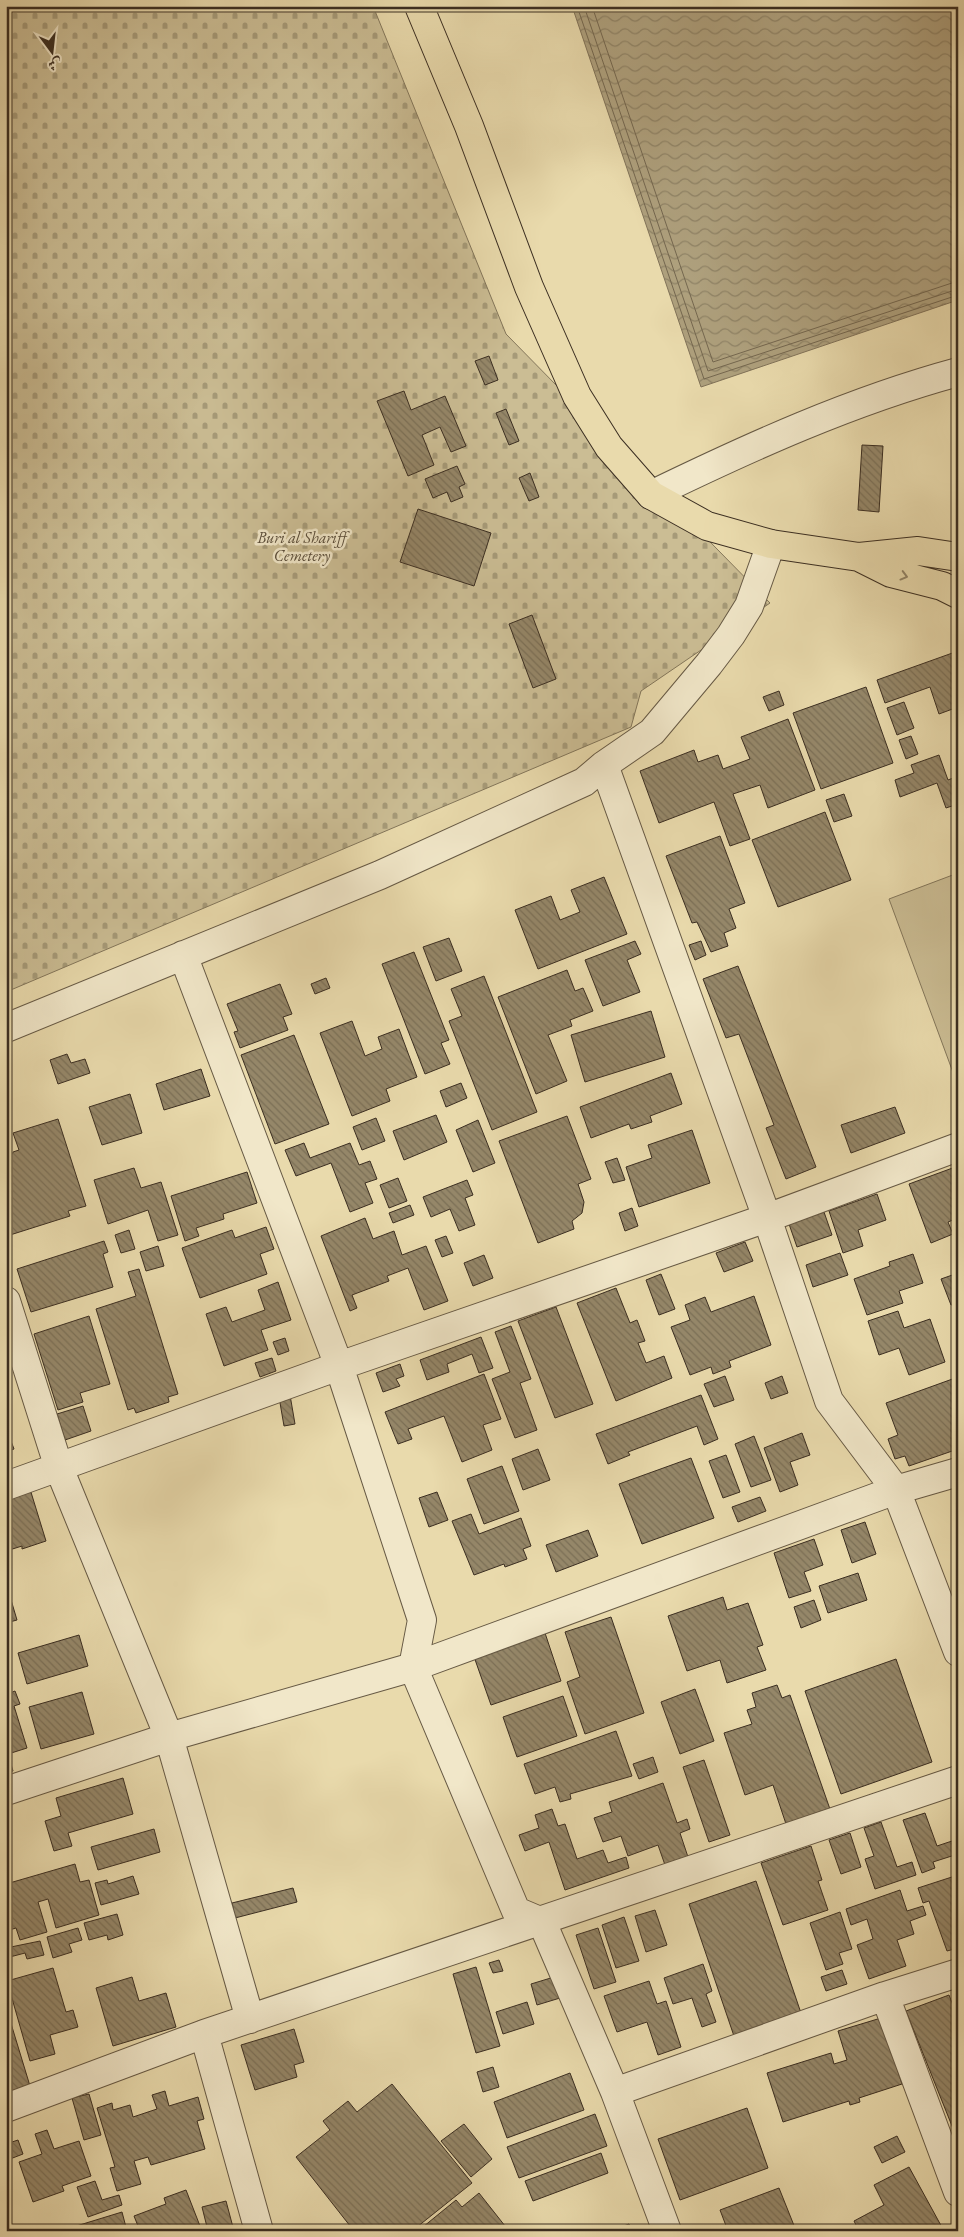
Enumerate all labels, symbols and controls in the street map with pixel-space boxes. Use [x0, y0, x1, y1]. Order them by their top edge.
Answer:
north arrow [28, 28, 78, 78]
text: ش [46, 54, 64, 75]
park label: Buri al Shariff Cemetery [256, 527, 350, 566]
one-way arrow [899, 571, 907, 581]

